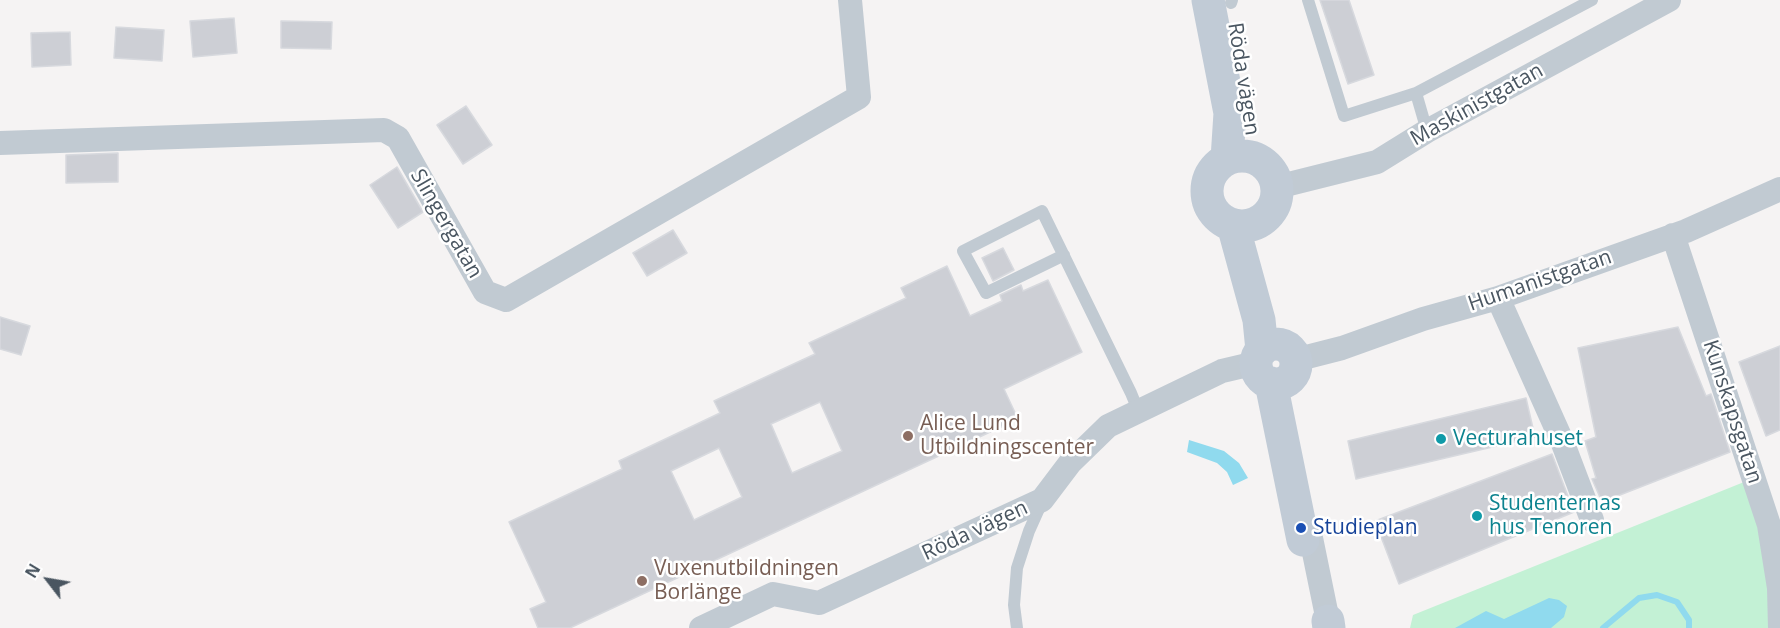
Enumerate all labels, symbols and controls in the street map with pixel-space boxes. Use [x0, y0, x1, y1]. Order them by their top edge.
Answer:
street label: Röda vägen [1222, 21, 1264, 137]
street label: Maskinistgatan [1406, 58, 1548, 152]
street label: Slingergatan [405, 165, 487, 283]
street label: Humanistgatan [1465, 245, 1615, 317]
street label: Kunskapsgatan [1697, 337, 1767, 487]
place label: Alice Lund Utbildningscenter [920, 411, 1094, 461]
place label: Vecturahuset [1453, 426, 1583, 452]
marker: Alice Lund Utbildningscenter [901, 429, 915, 443]
marker: Vecturahuset [1434, 432, 1448, 446]
place label: Studenternas hus Tenoren [1489, 491, 1621, 541]
street label: Röda vägen [918, 496, 1032, 566]
marker: Studenternas hus Tenoren [1470, 509, 1484, 523]
place label: Studieplan [1313, 515, 1418, 541]
marker: Studieplan [1294, 521, 1308, 535]
north arrow [18, 550, 78, 610]
place label: Vuxenutbildningen Borlänge [654, 556, 839, 606]
text: N [20, 559, 45, 582]
marker: Vuxenutbildningen Borlänge [635, 574, 649, 588]

